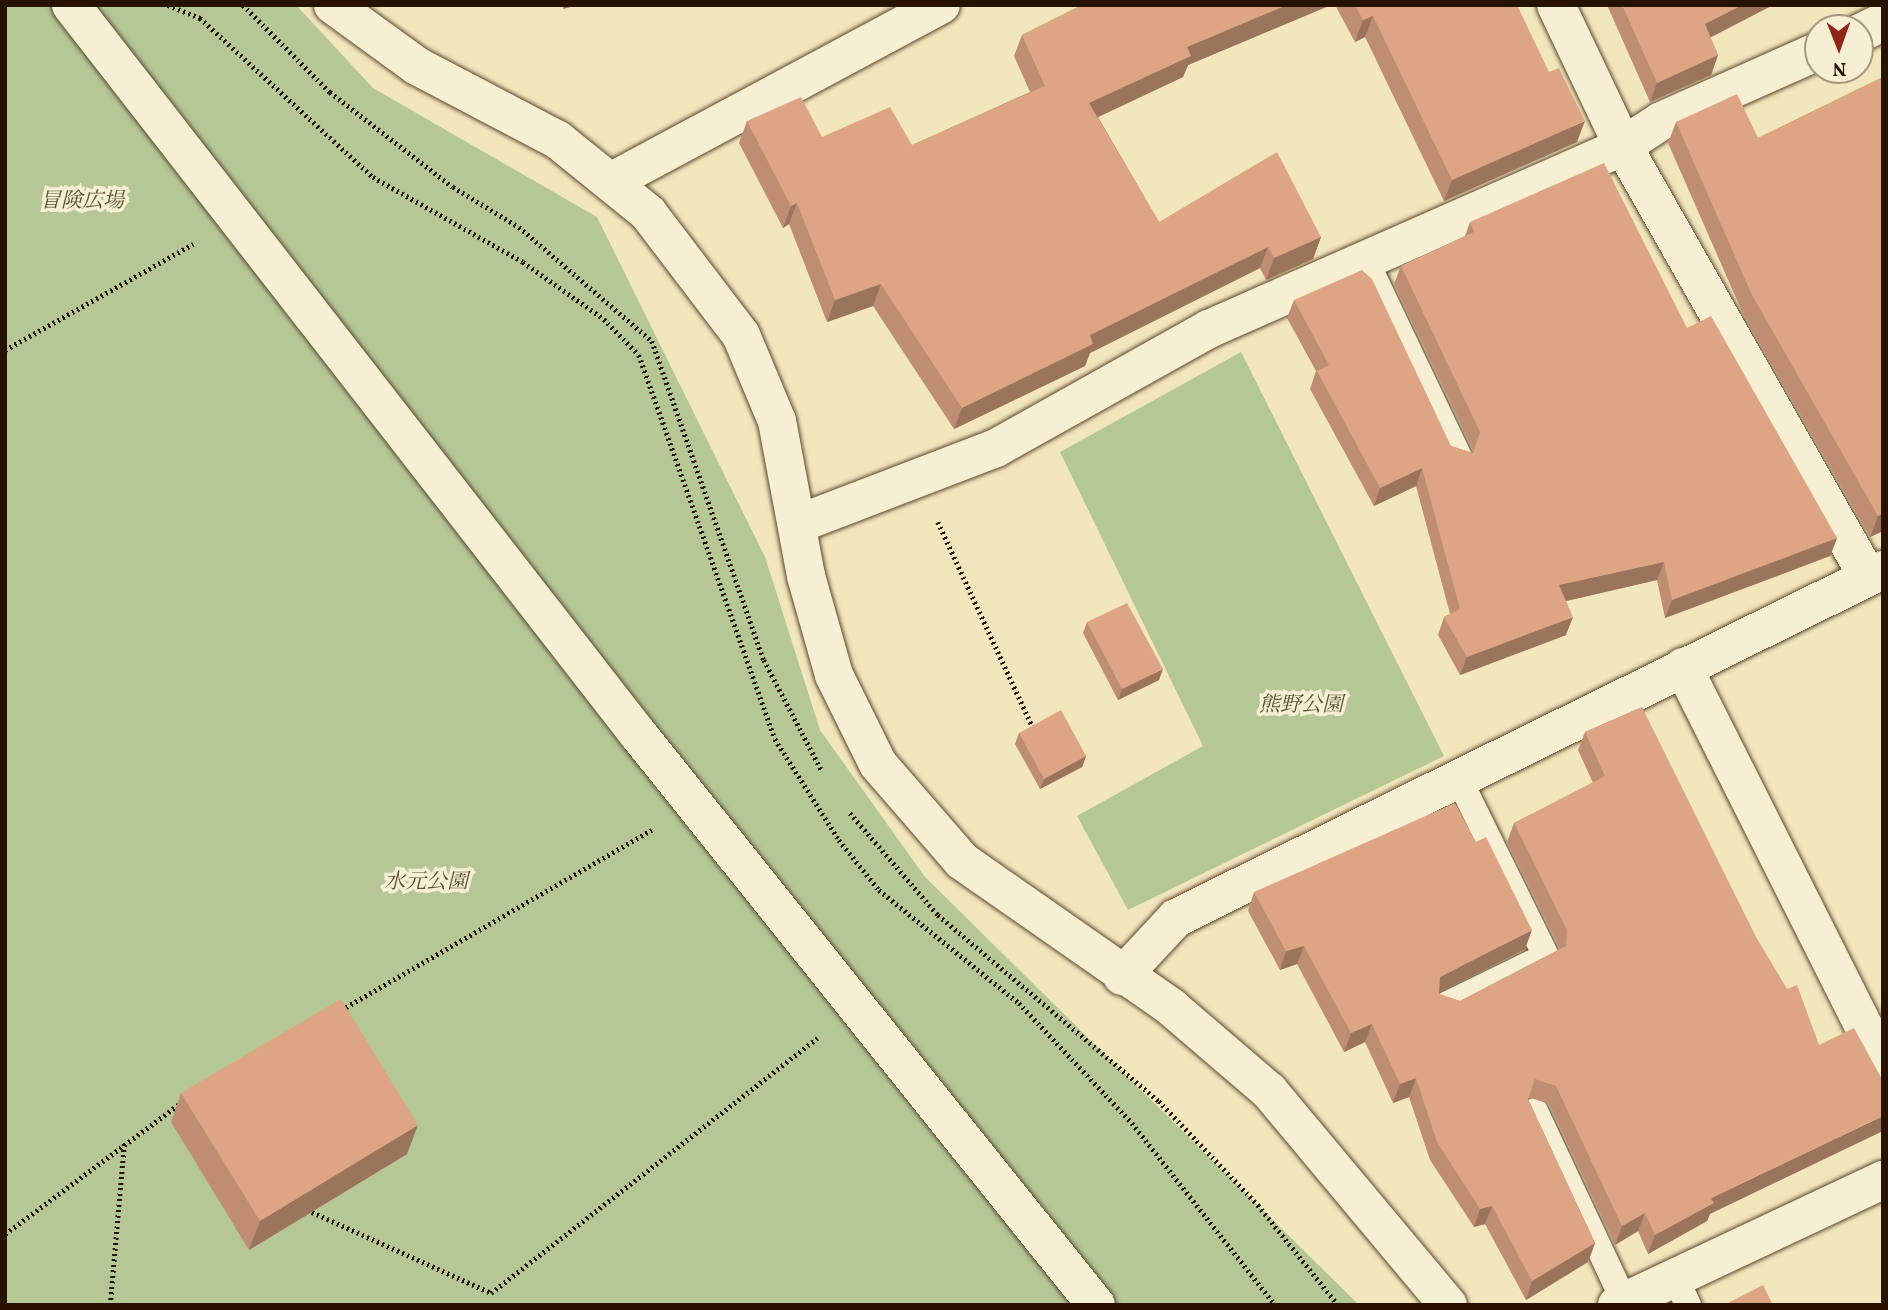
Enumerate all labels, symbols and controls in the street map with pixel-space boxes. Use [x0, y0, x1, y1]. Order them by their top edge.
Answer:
north arrow [1804, 14, 1874, 84]
text: N [1832, 55, 1846, 81]
park label: 冒険広場 [40, 189, 124, 215]
park label: 熊野公園 [1259, 693, 1343, 719]
park label: 水元公園 [384, 870, 468, 896]

